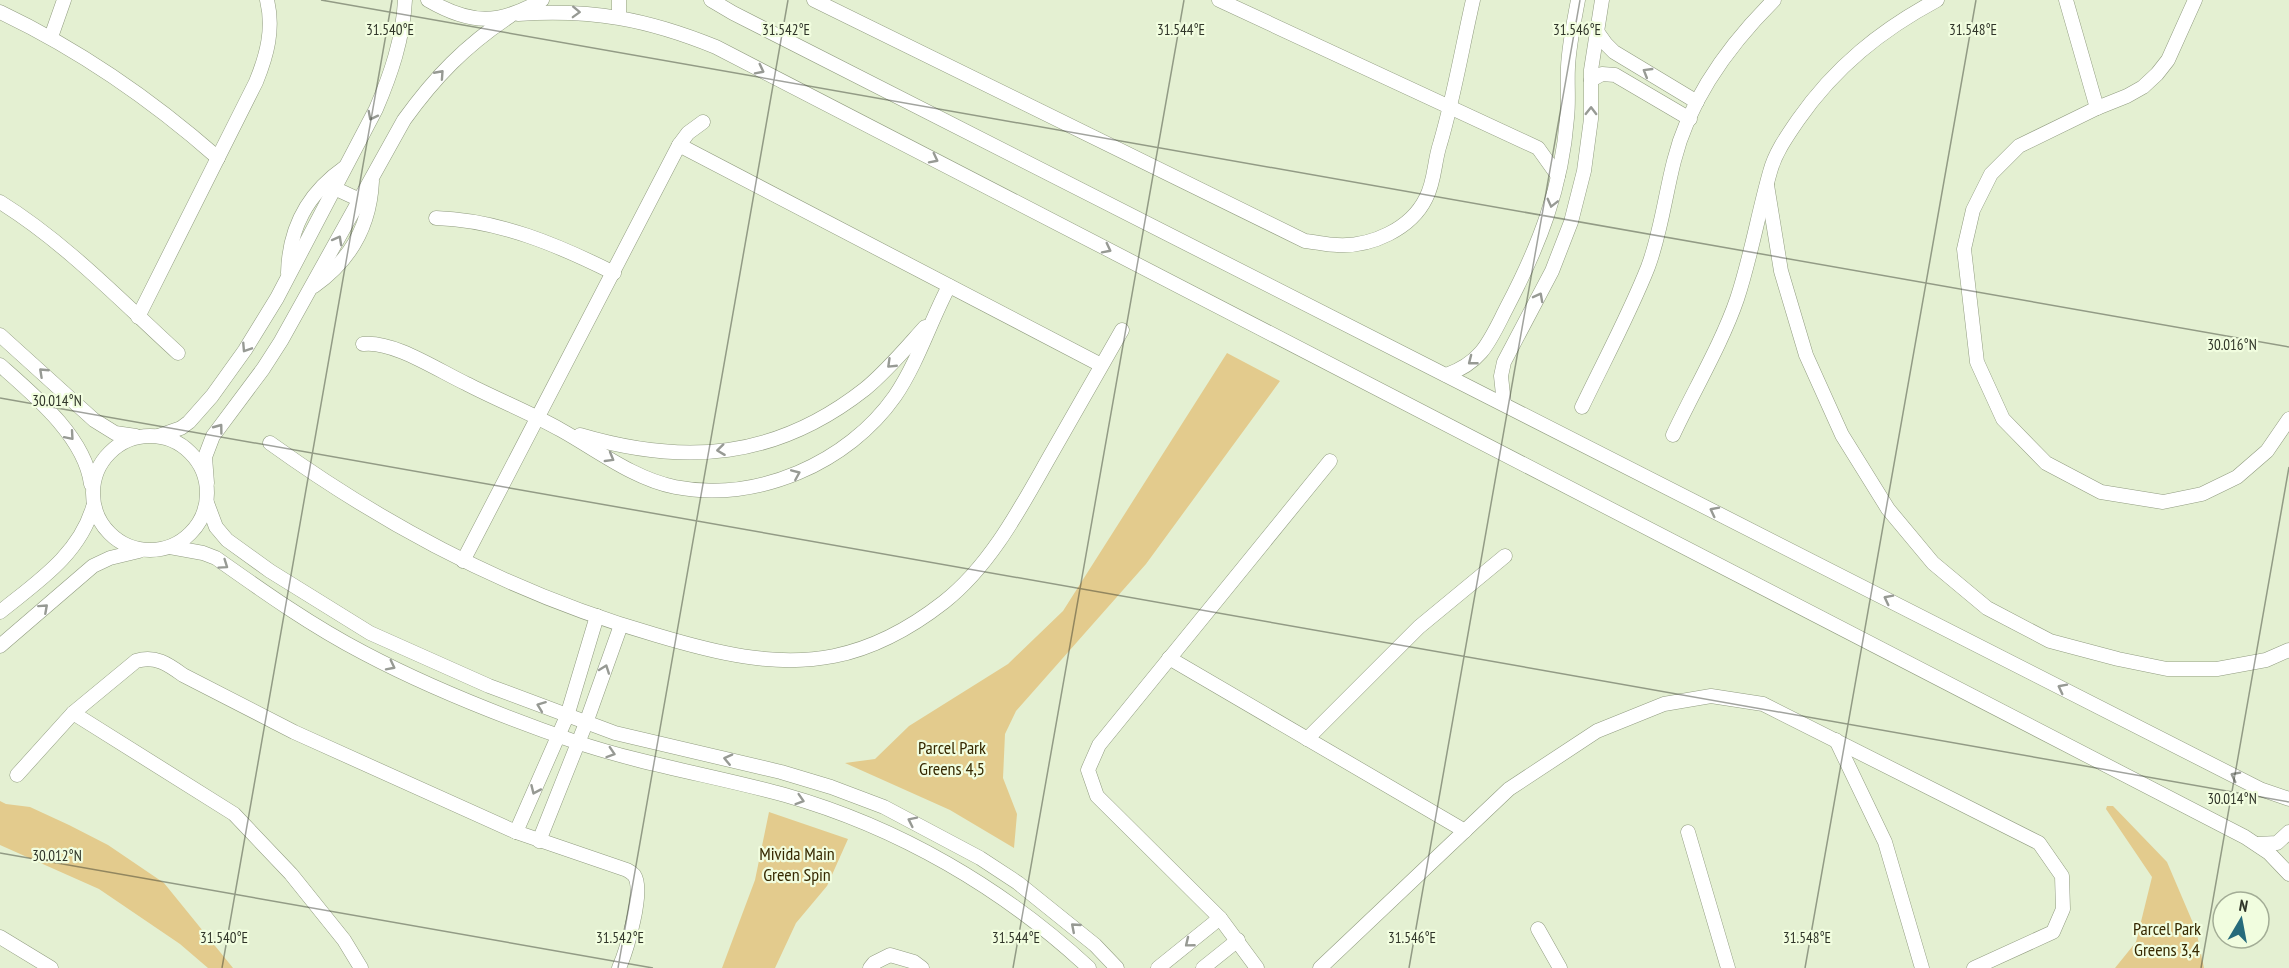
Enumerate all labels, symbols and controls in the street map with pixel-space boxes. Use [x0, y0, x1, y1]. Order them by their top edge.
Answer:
one-way arrow [572, 6, 581, 19]
text: 31.540°E [366, 20, 414, 39]
text: 31.542°E [762, 20, 810, 39]
text: 31.544°E [1157, 20, 1205, 39]
text: 31.546°E [1553, 20, 1601, 39]
text: 31.548°E [1949, 20, 1997, 39]
one-way arrow [754, 63, 765, 74]
one-way arrow [1643, 67, 1653, 79]
one-way arrow [433, 71, 444, 81]
one-way arrow [1584, 106, 1597, 115]
one-way arrow [368, 110, 380, 121]
one-way arrow [927, 152, 938, 164]
one-way arrow [1546, 198, 1559, 208]
one-way arrow [330, 236, 342, 246]
one-way arrow [1101, 242, 1111, 253]
one-way arrow [1532, 292, 1543, 303]
text: 30.016°N [2207, 335, 2257, 354]
one-way arrow [242, 342, 254, 352]
one-way arrow [1468, 354, 1479, 365]
one-way arrow [888, 357, 898, 368]
one-way arrow [39, 369, 50, 380]
text: 30.014°N [32, 391, 82, 410]
one-way arrow [212, 424, 223, 435]
one-way arrow [63, 429, 74, 440]
one-way arrow [716, 443, 726, 456]
one-way arrow [604, 451, 614, 463]
one-way arrow [790, 469, 801, 481]
one-way arrow [1710, 506, 1721, 518]
one-way arrow [218, 558, 229, 569]
one-way arrow [1884, 595, 1894, 606]
one-way arrow [38, 604, 48, 615]
one-way arrow [384, 659, 395, 671]
one-way arrow [598, 664, 611, 674]
one-way arrow [2057, 684, 2068, 695]
one-way arrow [536, 701, 547, 713]
park label: Parcel Park Greens 4,5 [918, 736, 986, 780]
one-way arrow [605, 746, 616, 758]
one-way arrow [723, 754, 733, 767]
one-way arrow [2231, 772, 2242, 784]
one-way arrow [530, 783, 542, 794]
text: 30.014°N [2207, 789, 2257, 808]
one-way arrow [794, 793, 805, 805]
one-way arrow [908, 817, 919, 828]
park label: Mivida Main Green Spin [759, 842, 835, 886]
text: 30.012°N [32, 846, 82, 865]
north arrow [2211, 890, 2271, 950]
text: N [2238, 895, 2250, 916]
park label: Parcel Park Greens 3,4 [2133, 917, 2201, 961]
one-way arrow [1071, 923, 1082, 934]
text: 31.540°E [200, 928, 248, 947]
text: 31.542°E [596, 928, 644, 947]
text: 31.544°E [992, 928, 1040, 947]
text: 31.546°E [1388, 928, 1436, 947]
text: 31.548°E [1783, 928, 1831, 947]
one-way arrow [1185, 935, 1196, 946]

